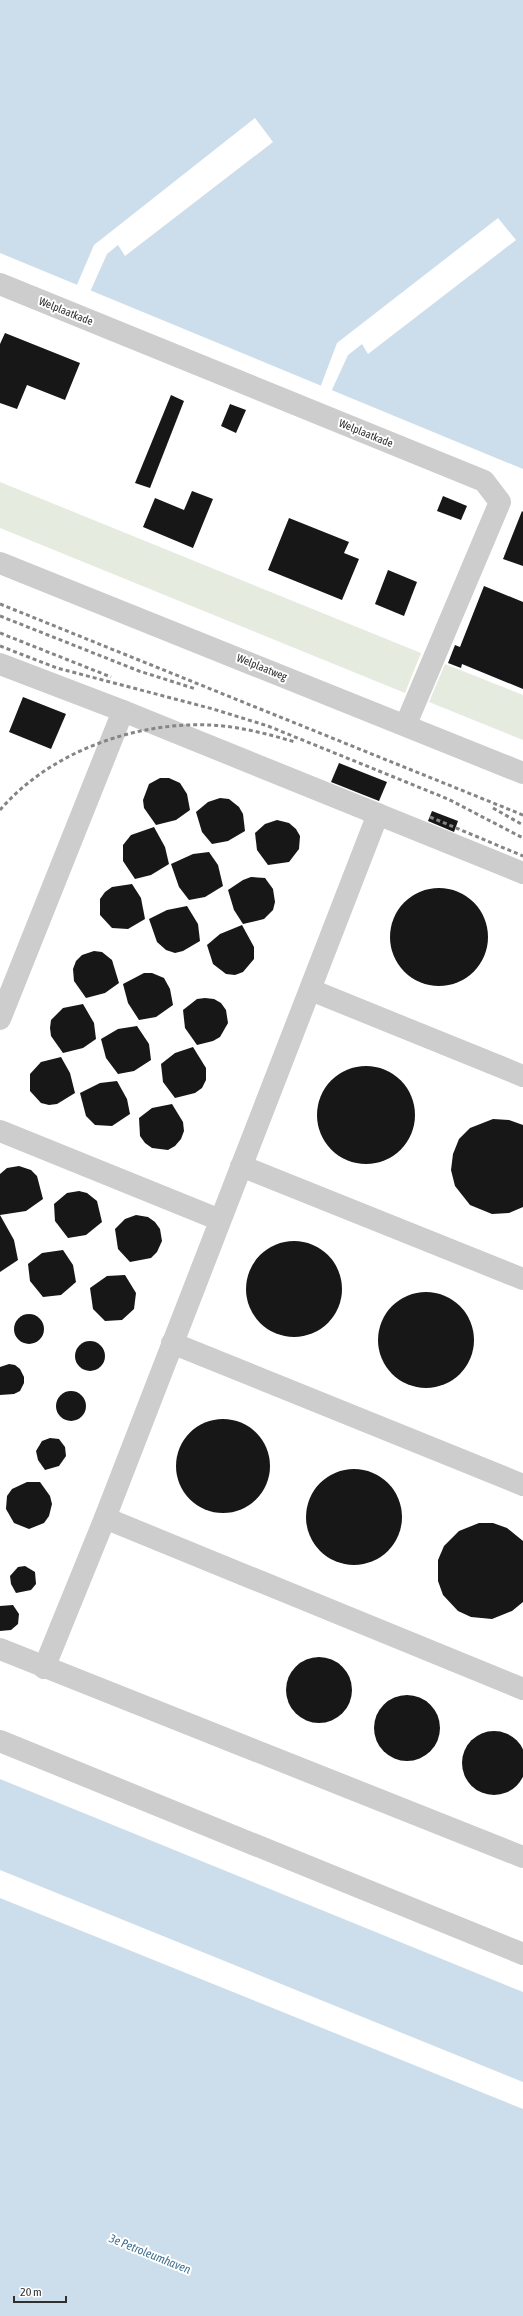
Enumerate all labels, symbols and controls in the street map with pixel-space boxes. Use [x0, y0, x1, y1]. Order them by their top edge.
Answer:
street label: Welplaatkade [37, 295, 95, 327]
street label: Welplaatkade [337, 417, 395, 449]
street label: Welplaatweg [235, 651, 289, 683]
water label: 3e Petroleumhaven [106, 2231, 193, 2277]
scale bar [14, 2278, 66, 2304]
text: 20 m [20, 2285, 42, 2299]

